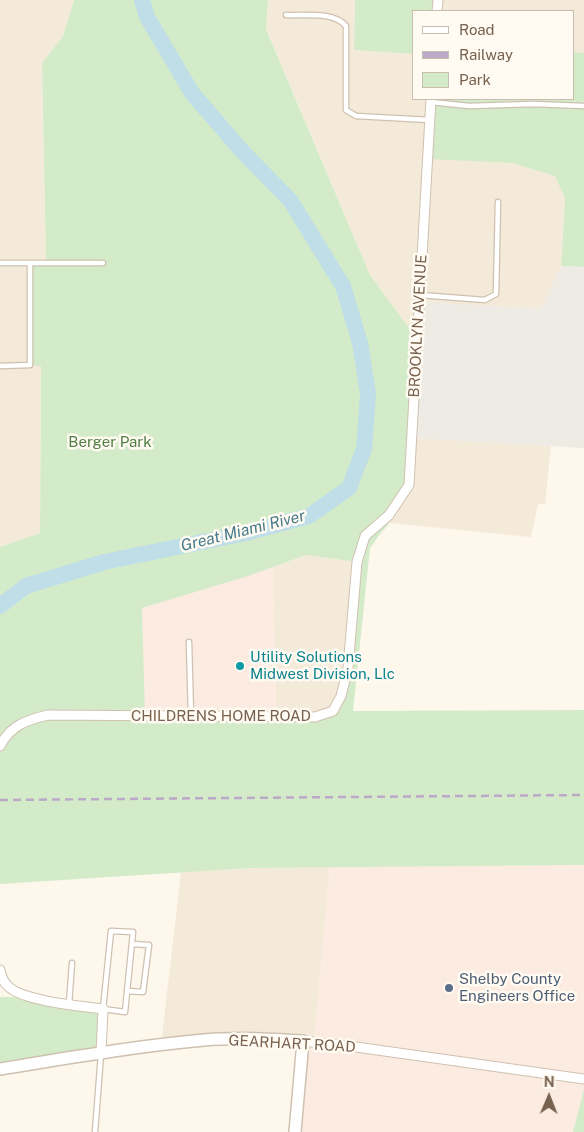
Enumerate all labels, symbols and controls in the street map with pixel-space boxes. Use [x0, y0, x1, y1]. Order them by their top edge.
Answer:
legend [412, 10, 574, 100]
text: Road [459, 21, 495, 38]
text: Railway [459, 46, 513, 63]
text: Park [459, 71, 491, 88]
street label: BROOKLYN AVENUE [405, 254, 431, 398]
park label: Berger Park [68, 433, 152, 451]
water label: Great Miami River [179, 506, 307, 556]
place label: Utility Solutions Midwest Division, Llc [250, 648, 395, 683]
marker: Utility Solutions Midwest Division, Llc [234, 660, 246, 672]
street label: CHILDRENS HOME ROAD [131, 707, 311, 725]
place label: Shelby County Engineers Office [459, 970, 575, 1005]
marker: Shelby County Engineers Office [443, 982, 455, 994]
street label: GEARHART ROAD [228, 1032, 356, 1056]
north arrow [524, 1072, 574, 1122]
text: N [544, 1074, 555, 1090]

